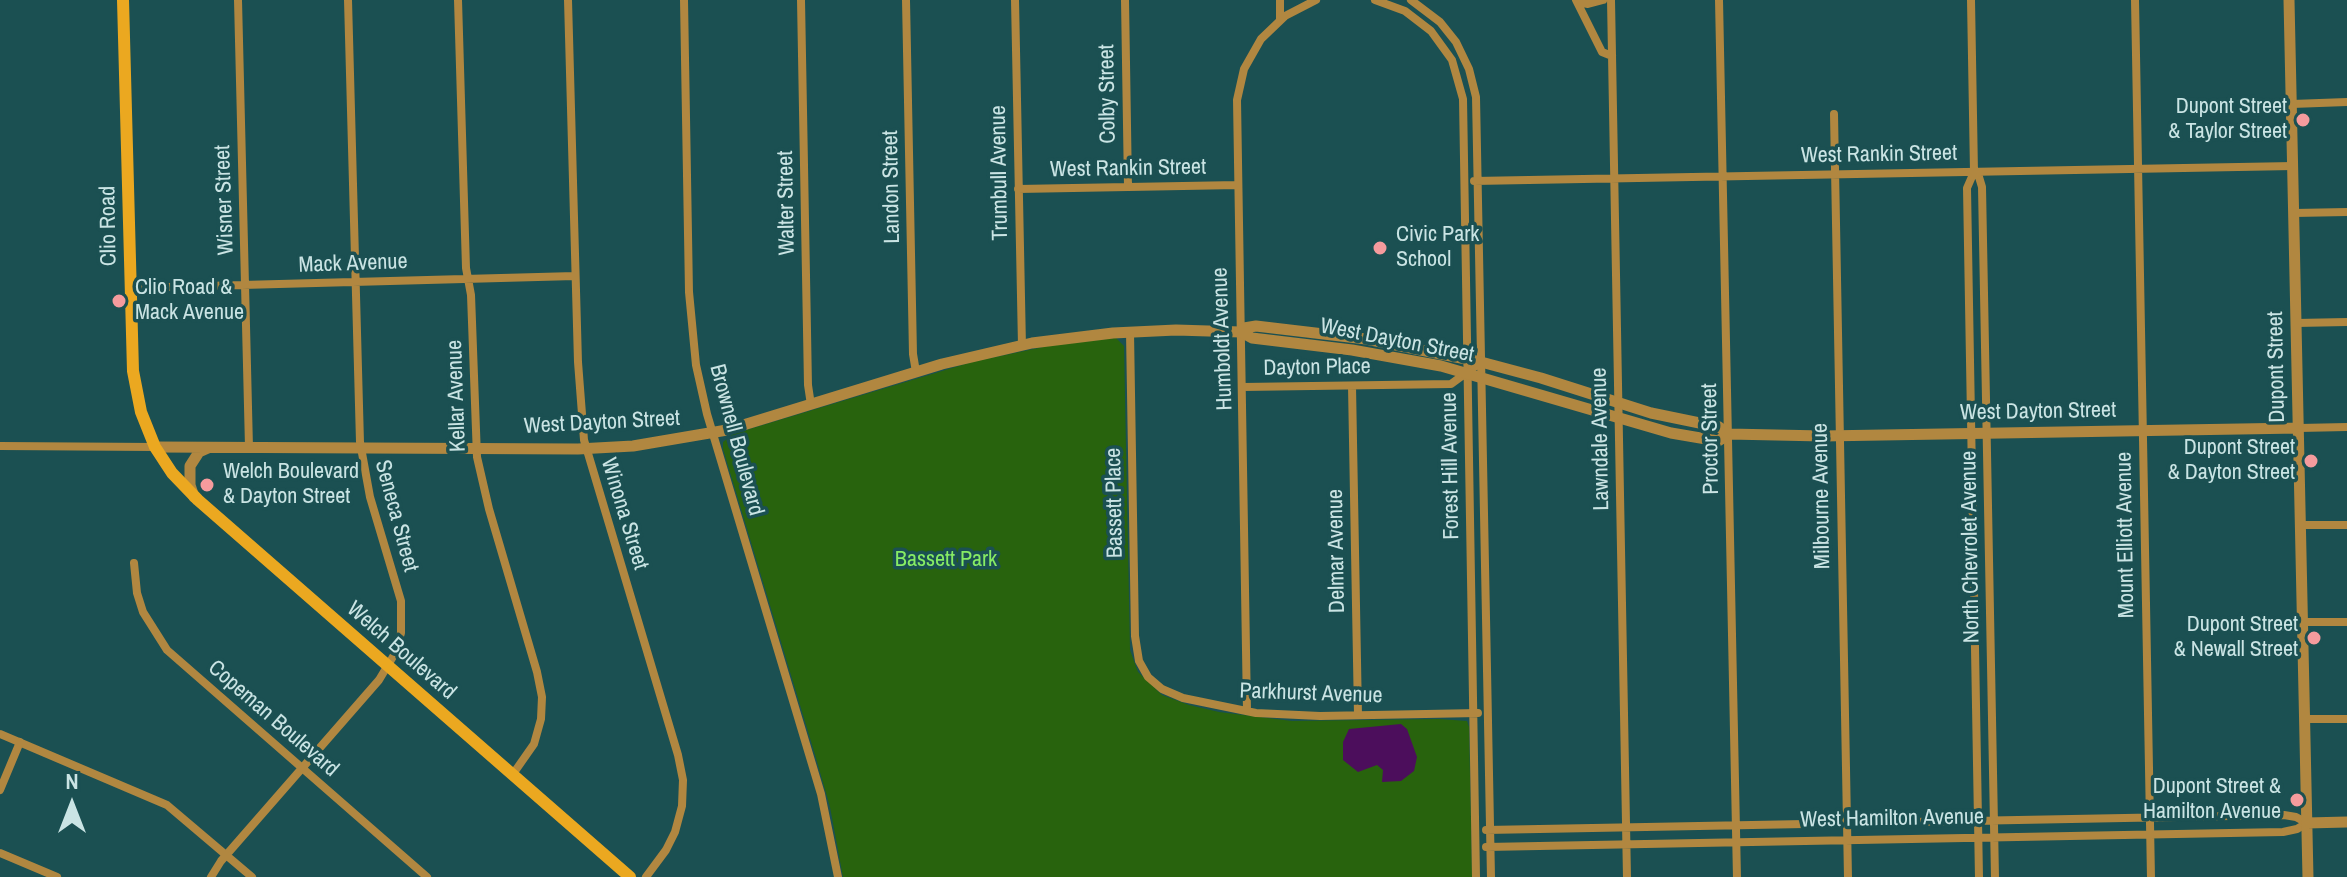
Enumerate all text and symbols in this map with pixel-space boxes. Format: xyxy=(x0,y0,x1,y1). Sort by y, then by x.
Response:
street label: Colby Street xyxy=(1094,44,1122,144)
place label: Dupont Street & Taylor Street xyxy=(2168,94,2287,146)
street label: Trumbull Avenue xyxy=(986,105,1014,241)
marker: Dupont Street & Taylor Street xyxy=(2294,111,2312,129)
street label: Landon Street xyxy=(878,130,906,244)
street label: West Rankin Street xyxy=(1801,140,1957,170)
street label: Wisner Street xyxy=(210,144,240,256)
street label: Walter Street xyxy=(773,150,801,256)
street label: West Rankin Street xyxy=(1050,154,1206,184)
street label: Clio Road xyxy=(95,186,123,266)
place label: Civic Park School xyxy=(1396,222,1479,274)
marker: Civic Park School xyxy=(1371,239,1389,257)
street label: Mack Avenue xyxy=(298,249,408,279)
street label: Humboldt Avenue xyxy=(1207,267,1239,411)
place label: Clio Road & Mack Avenue xyxy=(135,275,244,326)
marker: Clio Road & Mack Avenue xyxy=(110,292,128,310)
street label: Dupont Street xyxy=(2263,311,2291,423)
street label: West Dayton Street xyxy=(1318,313,1476,369)
street label: Kellar Avenue xyxy=(442,340,472,452)
street label: Dayton Place xyxy=(1263,354,1371,382)
street label: Brownell Boulevard xyxy=(703,362,769,518)
street label: Lawndale Avenue xyxy=(1587,367,1615,511)
street label: Proctor Street xyxy=(1697,383,1725,495)
street label: Forest Hill Avenue xyxy=(1437,392,1465,540)
street label: West Dayton Street xyxy=(1960,397,2116,427)
street label: West Dayton Street xyxy=(523,406,681,440)
street label: Milbourne Avenue xyxy=(1808,423,1836,569)
place label: Dupont Street & Dayton Street xyxy=(2168,435,2295,486)
street label: Bassett Place xyxy=(1101,448,1129,558)
street label: North Chevrolet Avenue xyxy=(1956,451,1986,643)
street label: Mount Elliott Avenue xyxy=(2111,452,2141,618)
marker: Dupont Street & Dayton Street xyxy=(2302,452,2320,470)
street label: Winona Street xyxy=(595,455,653,573)
street label: Seneca Street xyxy=(368,457,424,575)
place label: Welch Boulevard & Dayton Street xyxy=(223,459,359,510)
marker: Welch Boulevard & Dayton Street xyxy=(198,476,216,494)
street label: Delmar Avenue xyxy=(1323,489,1351,613)
park label: Bassett Park xyxy=(895,547,997,573)
street label: Welch Boulevard xyxy=(341,596,461,706)
place label: Dupont Street & Newall Street xyxy=(2174,612,2298,664)
marker: Dupont Street & Newall Street xyxy=(2305,629,2323,647)
street label: Copeman Boulevard xyxy=(202,655,344,783)
street label: Parkhurst Avenue xyxy=(1239,678,1383,710)
north arrow xyxy=(32,765,112,845)
text: N xyxy=(65,766,79,796)
place label: Dupont Street & Hamilton Avenue xyxy=(2143,774,2281,826)
marker: Dupont Street & Hamilton Avenue xyxy=(2288,791,2306,809)
street label: West Hamilton Avenue xyxy=(1800,804,1984,834)

